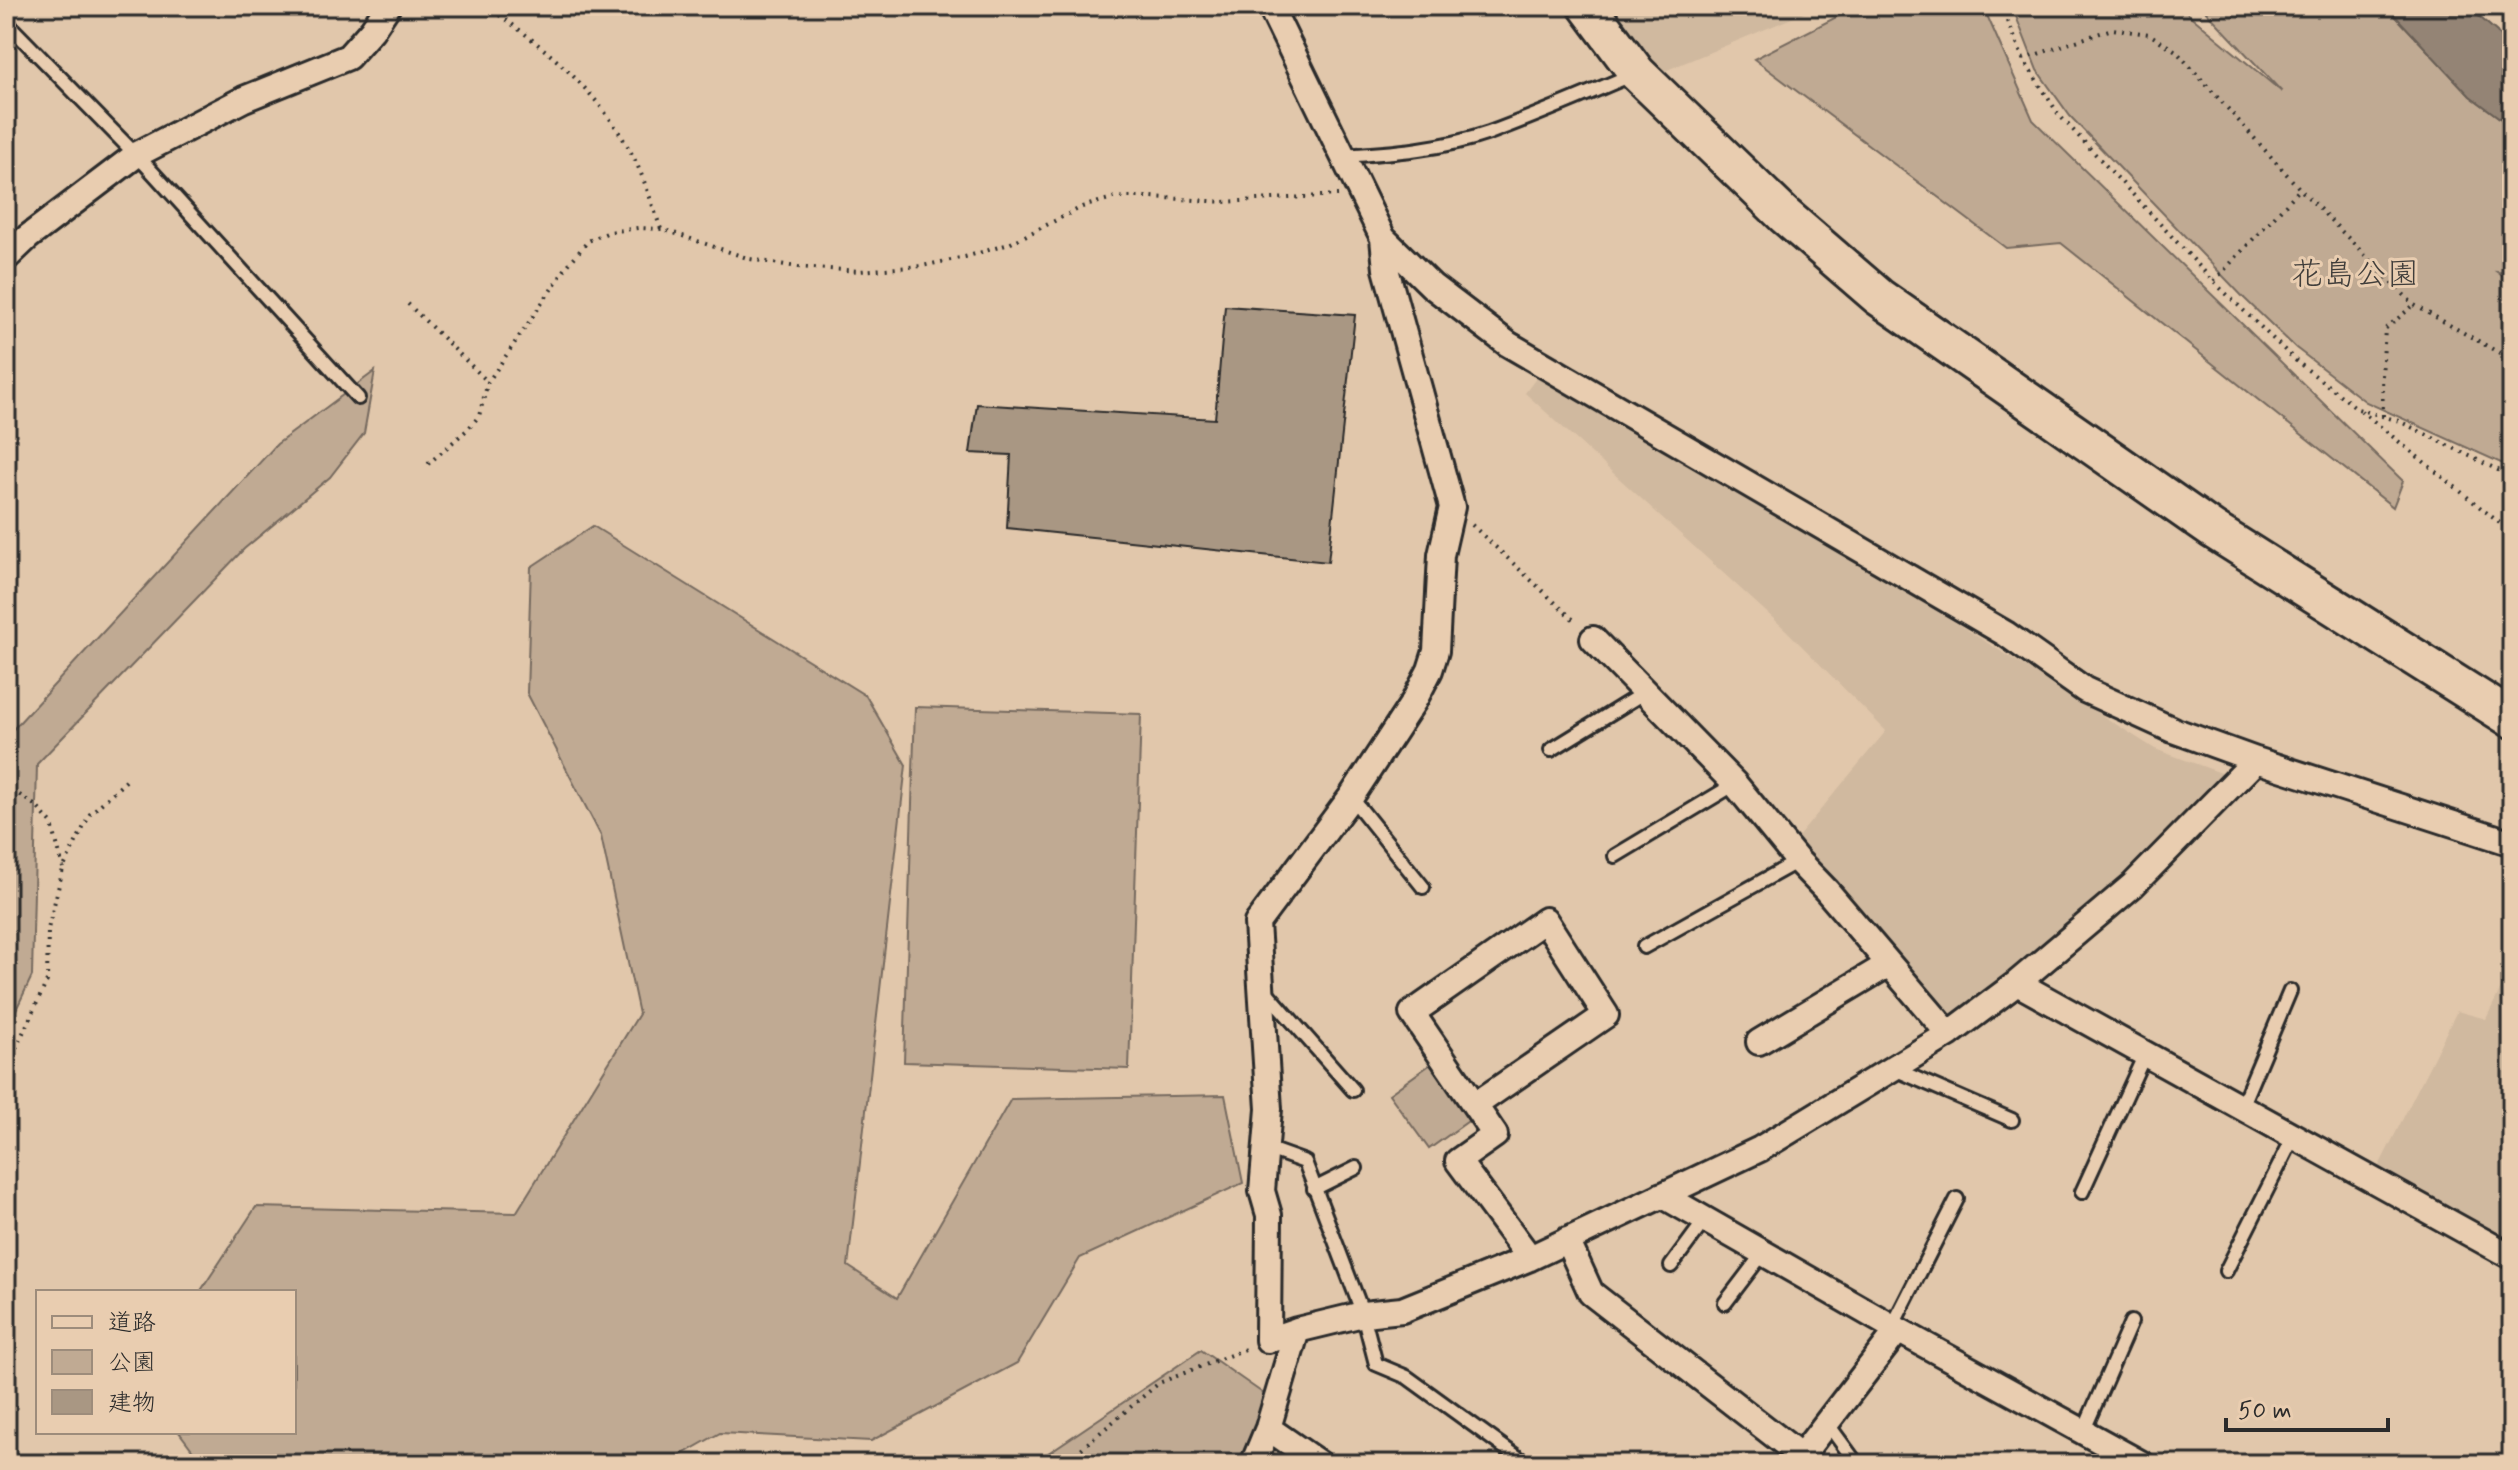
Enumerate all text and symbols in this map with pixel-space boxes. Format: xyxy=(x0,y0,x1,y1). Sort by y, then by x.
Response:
park label: 花島公園 xyxy=(2291,254,2419,296)
legend xyxy=(36,1290,296,1434)
text: 道路 xyxy=(108,1308,156,1339)
text: 公園 xyxy=(108,1348,156,1379)
scale bar xyxy=(2226,1382,2388,1432)
text: 建物 xyxy=(108,1388,156,1419)
text: 50 m xyxy=(2238,1396,2292,1427)

